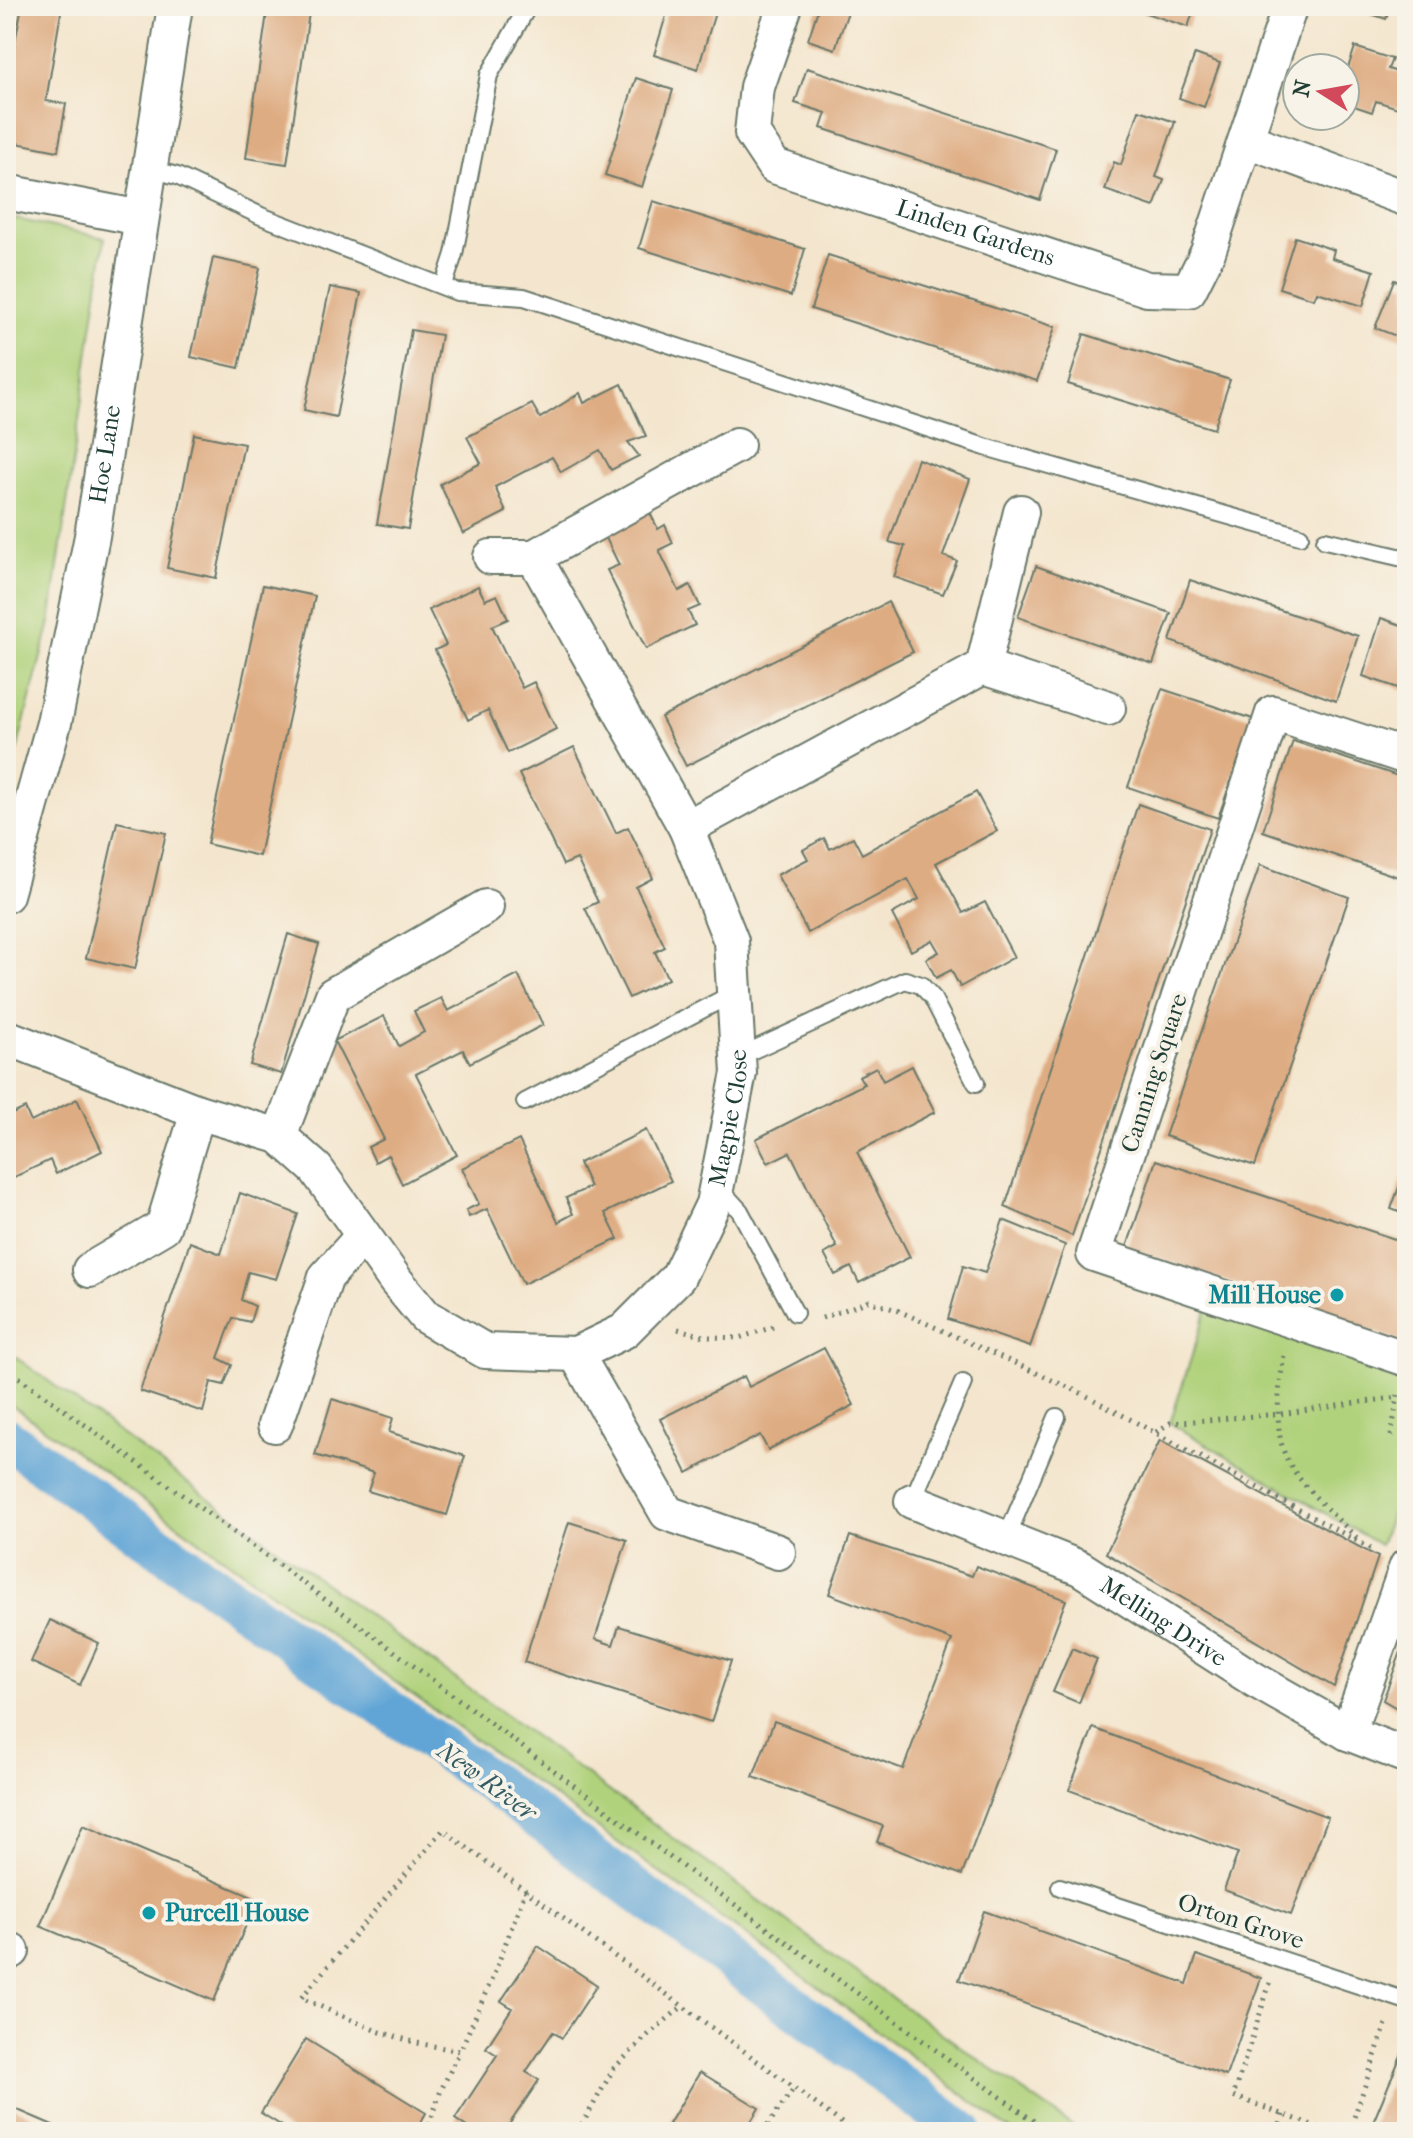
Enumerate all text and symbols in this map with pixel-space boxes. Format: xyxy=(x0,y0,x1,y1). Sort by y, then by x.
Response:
north arrow xyxy=(1281,52,1361,132)
text: N xyxy=(1288,77,1317,99)
street label: Linden Gardens xyxy=(893,193,1059,272)
street label: Hoe Lane xyxy=(83,403,126,506)
street label: Canning Square xyxy=(1115,990,1193,1156)
street label: Magpie Close xyxy=(703,1048,753,1189)
place label: Mill House xyxy=(1209,1281,1321,1309)
marker: Mill House xyxy=(1328,1286,1346,1304)
street label: Melling Drive xyxy=(1095,1571,1232,1672)
water label: New River xyxy=(430,1734,545,1829)
street label: Orton Grove xyxy=(1174,1887,1308,1955)
place label: Purcell House xyxy=(165,1899,309,1927)
marker: Purcell House xyxy=(140,1904,158,1922)

